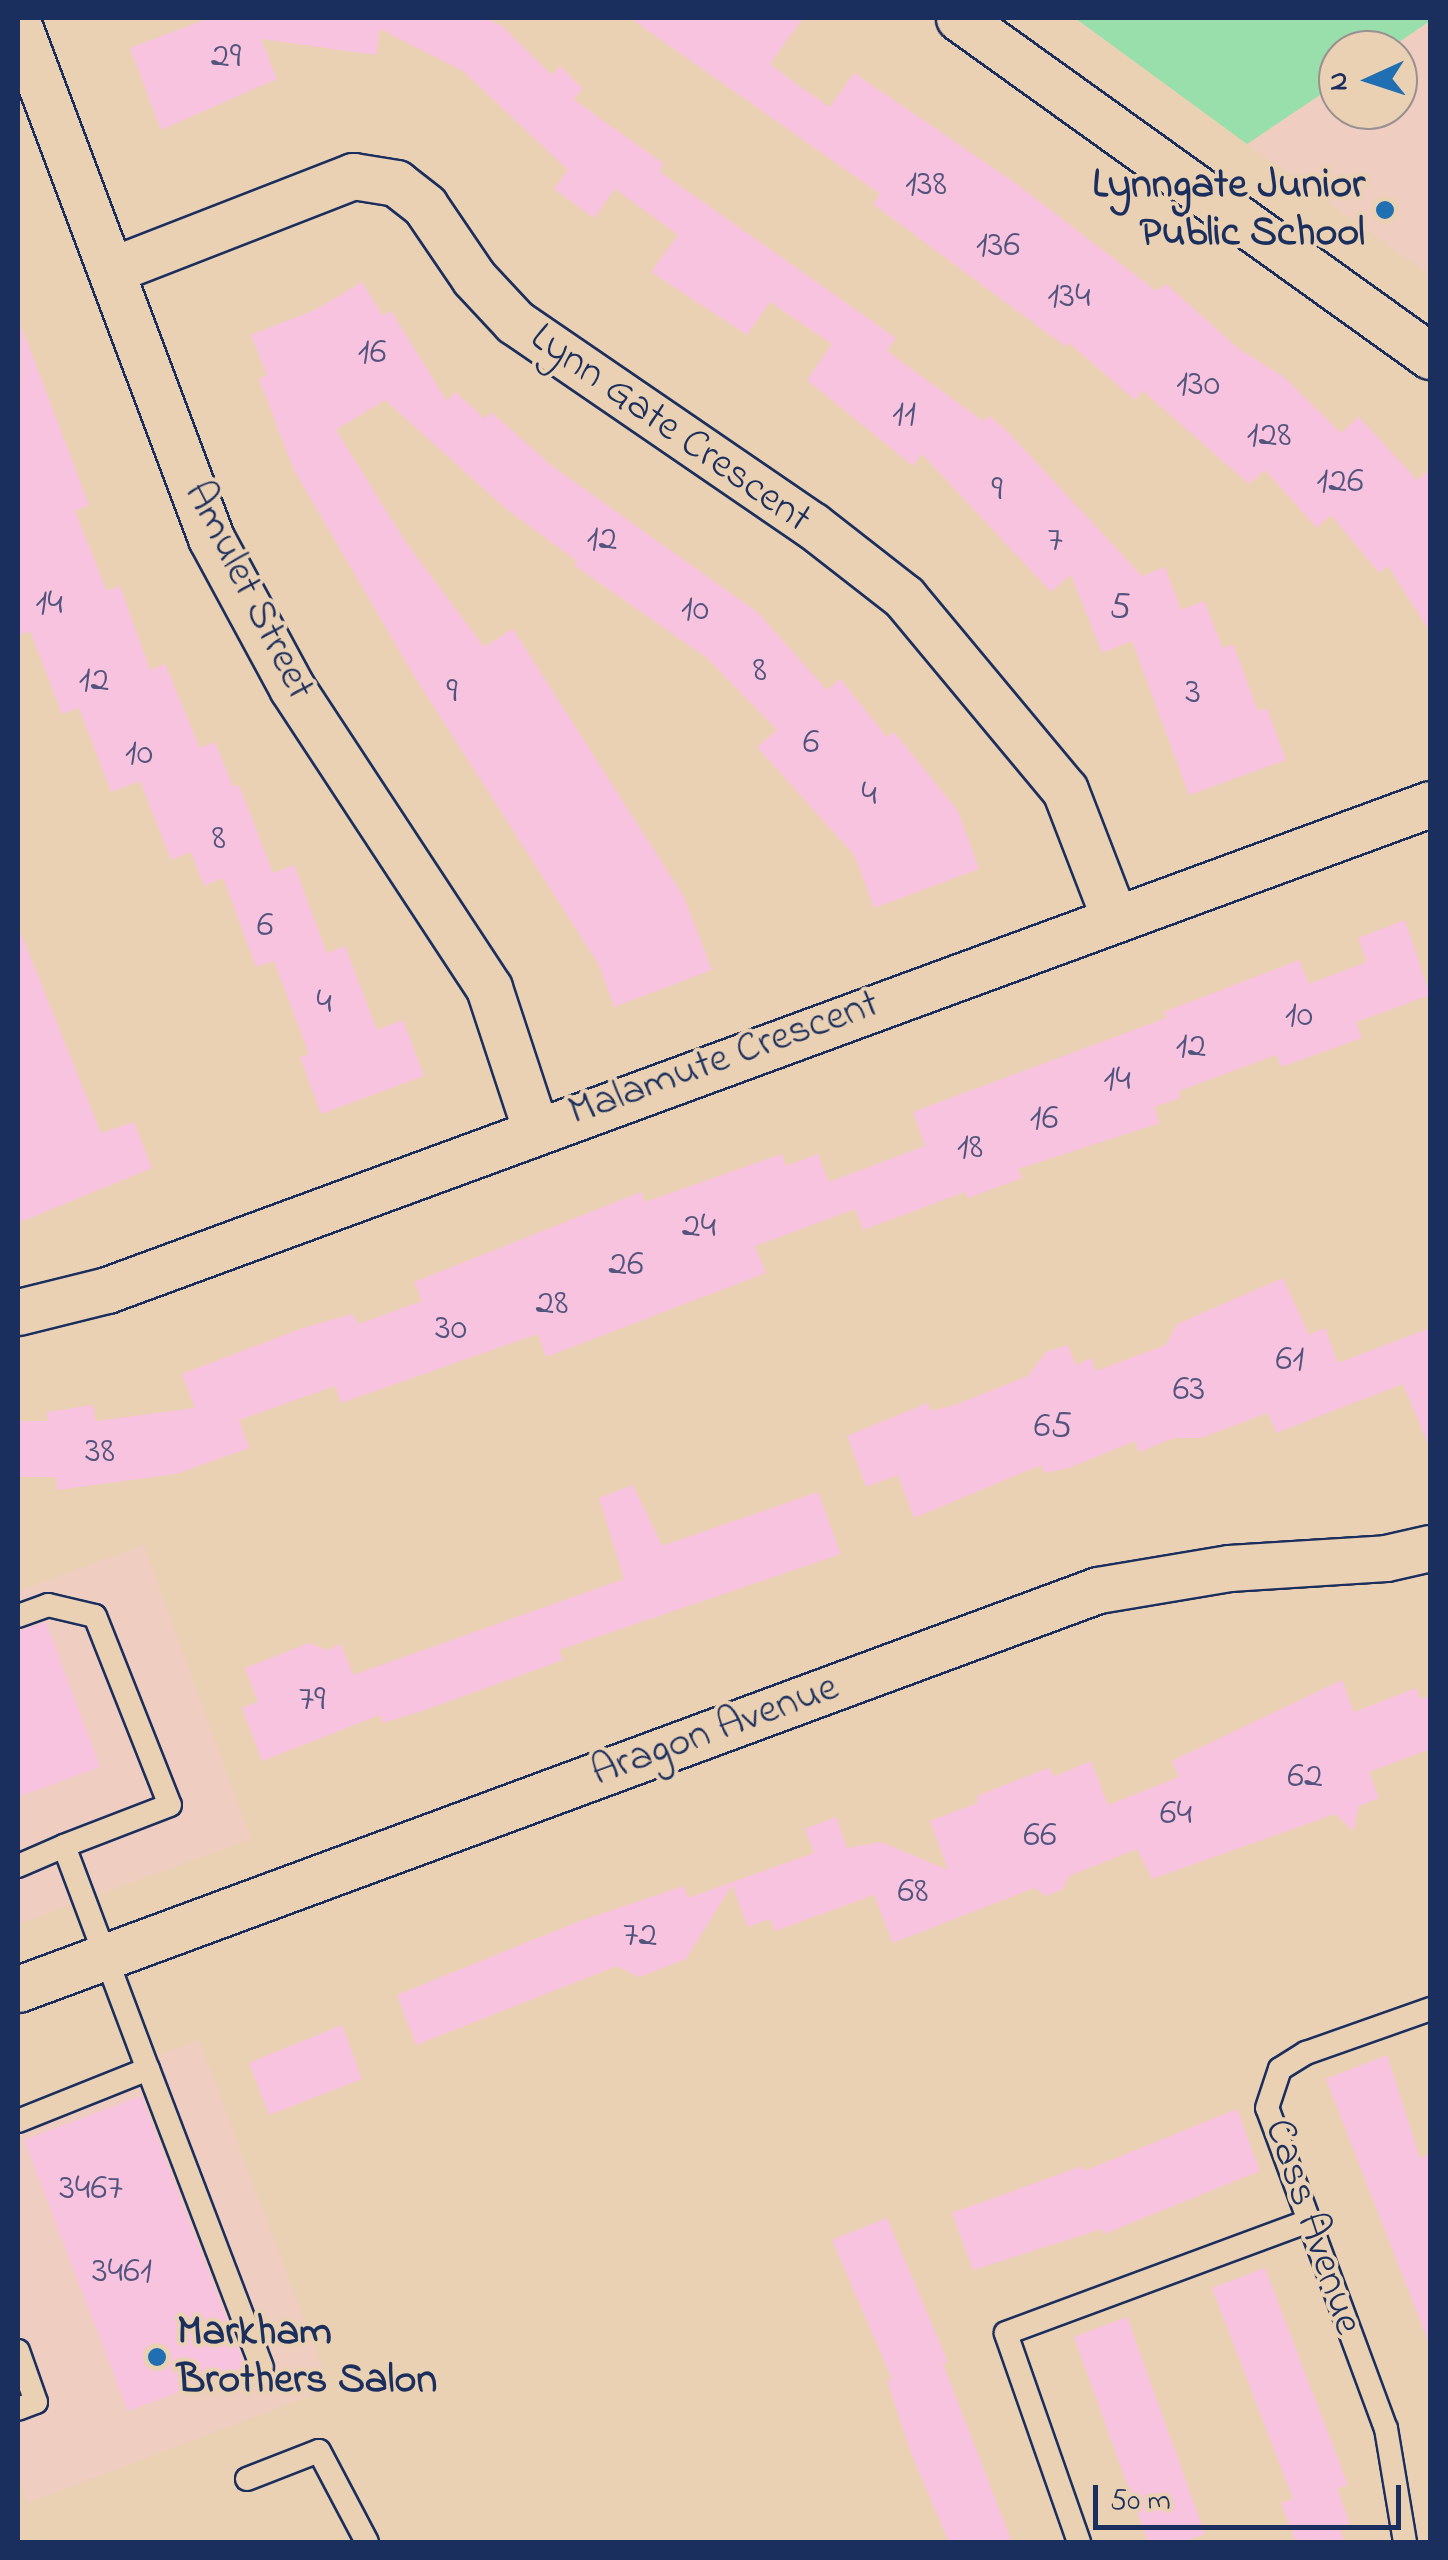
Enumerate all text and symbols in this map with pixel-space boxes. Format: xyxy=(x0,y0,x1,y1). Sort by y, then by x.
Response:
north arrow xyxy=(1318,30,1418,130)
house number: 29 xyxy=(211,35,241,81)
text: N xyxy=(1319,71,1361,92)
place label: Lynngate Junior Public School xyxy=(1092,161,1365,260)
house number: 138 xyxy=(905,163,947,209)
marker: Lynngate Junior Public School xyxy=(1374,199,1396,221)
house number: 136 xyxy=(976,224,1020,270)
house number: 134 xyxy=(1047,275,1091,321)
street label: Lynn Gate Crescent xyxy=(520,313,820,545)
house number: 16 xyxy=(358,331,386,377)
house number: 130 xyxy=(1176,363,1220,409)
house number: 11 xyxy=(892,393,916,439)
house number: 128 xyxy=(1246,414,1292,460)
house number: 126 xyxy=(1316,460,1364,506)
house number: 9 xyxy=(991,468,1003,514)
street label: Amulet Street xyxy=(171,473,325,709)
house number: 12 xyxy=(587,518,617,564)
house number: 7 xyxy=(1047,519,1063,565)
house number: 14 xyxy=(35,582,63,628)
house number: 5 xyxy=(1109,586,1131,632)
house number: 10 xyxy=(681,588,709,634)
house number: 8 xyxy=(753,649,767,695)
house number: 12 xyxy=(79,659,109,705)
house number: 9 xyxy=(446,670,458,716)
house number: 3 xyxy=(1185,671,1201,717)
house number: 6 xyxy=(803,721,819,767)
house number: 10 xyxy=(125,732,153,778)
house number: 4 xyxy=(861,773,877,819)
house number: 8 xyxy=(212,817,226,863)
house number: 6 xyxy=(257,904,273,950)
street label: Malamute Crescent xyxy=(562,980,886,1138)
house number: 4 xyxy=(316,981,332,1027)
house number: 10 xyxy=(1285,994,1313,1040)
house number: 12 xyxy=(1176,1025,1206,1071)
house number: 14 xyxy=(1103,1058,1131,1104)
house number: 16 xyxy=(1030,1097,1058,1143)
house number: 18 xyxy=(957,1126,983,1172)
house number: 24 xyxy=(682,1205,716,1251)
house number: 26 xyxy=(608,1243,644,1289)
house number: 28 xyxy=(535,1282,569,1328)
house number: 30 xyxy=(435,1307,467,1353)
house number: 61 xyxy=(1276,1338,1304,1384)
house number: 63 xyxy=(1173,1368,1205,1414)
house number: 65 xyxy=(1034,1405,1072,1451)
house number: 38 xyxy=(85,1430,115,1476)
street label: Aragon Avenue xyxy=(585,1663,845,1799)
house number: 79 xyxy=(298,1678,326,1724)
house number: 62 xyxy=(1287,1755,1323,1801)
house number: 64 xyxy=(1160,1792,1192,1838)
house number: 66 xyxy=(1023,1814,1057,1860)
house number: 68 xyxy=(898,1870,928,1916)
house number: 72 xyxy=(623,1914,657,1960)
street label: Cass Avenue xyxy=(1252,2113,1372,2341)
house number: 3467 xyxy=(59,2167,123,2213)
house number: 3461 xyxy=(92,2250,152,2296)
place label: Markham Brothers Salon xyxy=(177,2308,437,2406)
marker: Markham Brothers Salon xyxy=(146,2346,168,2368)
scale bar xyxy=(1098,2465,1406,2527)
text: 50 m xyxy=(1110,2480,1171,2524)

